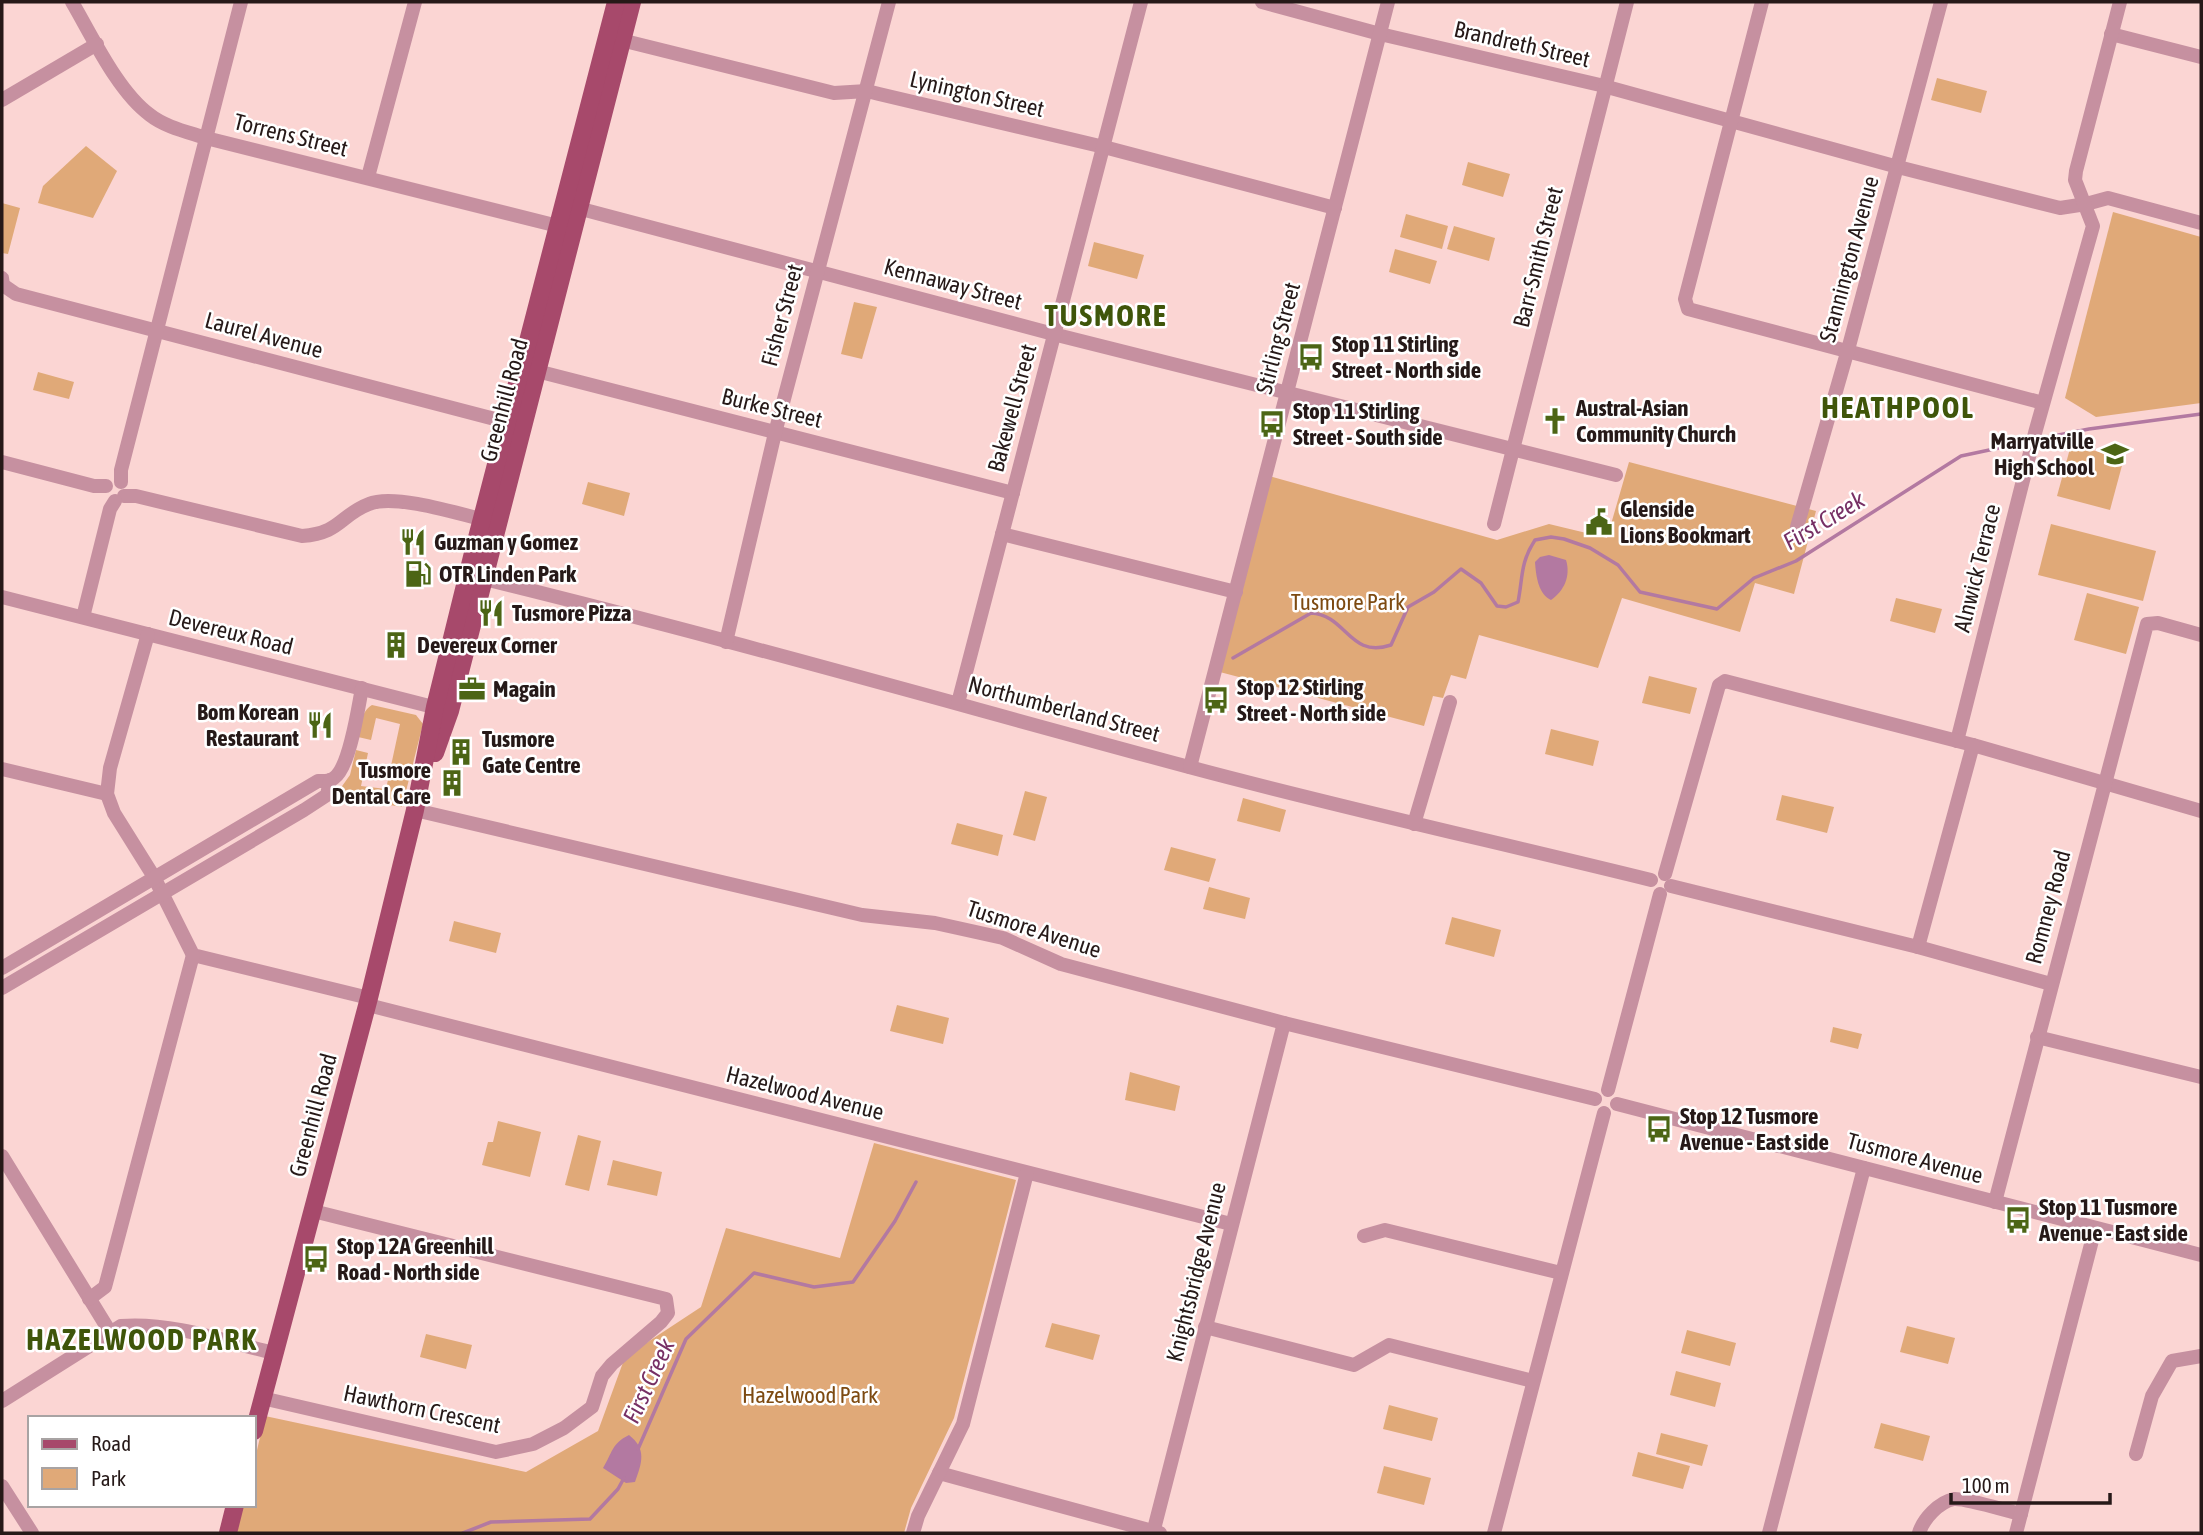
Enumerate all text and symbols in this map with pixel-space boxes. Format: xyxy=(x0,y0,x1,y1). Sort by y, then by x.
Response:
street label: Brandreth Street xyxy=(1452,16,1592,72)
street label: Lynington Street xyxy=(907,66,1047,122)
street label: Torrens Street xyxy=(231,108,351,162)
street label: Stannington Avenue xyxy=(1814,173,1884,345)
street label: Barr-Smith Street xyxy=(1508,184,1568,330)
street label: Kennaway Street xyxy=(881,253,1025,315)
street label: Fisher Street xyxy=(756,261,808,369)
street label: Stirling Street xyxy=(1251,279,1305,397)
district label: TUSMORE xyxy=(1045,298,1167,332)
street label: Laurel Avenue xyxy=(202,307,326,363)
place label: Stop 11 Stirling Street - North side xyxy=(1332,331,1481,383)
street label: Greenhill Road xyxy=(475,335,533,465)
street label: Bakewell Street xyxy=(982,341,1042,475)
bus stop icon: Stop 11 Stirling Street - North side xyxy=(1296,342,1326,372)
street label: Burke Street xyxy=(719,383,825,433)
district label: HEATHPOOL xyxy=(1821,390,1975,424)
place label: Austral-Asian Community Church xyxy=(1575,395,1736,447)
place label: Stop 11 Stirling Street - South side xyxy=(1293,398,1443,450)
church icon: Austral-Asian Community Church xyxy=(1540,406,1570,436)
bus stop icon: Stop 11 Stirling Street - South side xyxy=(1257,409,1287,439)
place label: Marryatville High School xyxy=(1991,428,2095,480)
school or university icon: Marryatville High School xyxy=(2100,439,2130,469)
water label: First Creek xyxy=(1778,486,1870,555)
place label: Glenside Lions Bookmart xyxy=(1620,496,1751,548)
street label: Alnwick Terrace xyxy=(1949,501,2005,635)
public building icon: Glenside Lions Bookmart xyxy=(1584,507,1614,537)
restaurant icon: Guzman y Gomez xyxy=(398,527,428,557)
place label: Guzman y Gomez xyxy=(434,529,579,555)
fuel station icon: OTR Linden Park xyxy=(403,559,433,589)
place label: OTR Linden Park xyxy=(439,561,577,587)
park label: Tusmore Park xyxy=(1291,589,1405,615)
restaurant icon: Tusmore Pizza xyxy=(476,598,506,628)
place label: Tusmore Pizza xyxy=(512,600,632,626)
street label: Devereux Road xyxy=(166,604,296,660)
building icon: Devereux Corner xyxy=(381,630,411,660)
place label: Devereux Corner xyxy=(417,632,558,658)
street label: Northumberland Street xyxy=(965,671,1163,747)
office icon: Magain xyxy=(457,674,487,704)
place label: Stop 12 Stirling Street - North side xyxy=(1237,674,1386,726)
place label: Magain xyxy=(493,676,556,702)
bus stop icon: Stop 12 Stirling Street - North side xyxy=(1201,685,1231,715)
place label: Bom Korean Restaurant xyxy=(197,699,299,751)
restaurant icon: Bom Korean Restaurant xyxy=(305,710,335,740)
place label: Tusmore Gate Centre xyxy=(482,726,581,778)
building icon: Tusmore Gate Centre xyxy=(446,737,476,767)
place label: Tusmore Dental Care xyxy=(332,757,431,809)
building icon: Tusmore Dental Care xyxy=(437,768,467,798)
street label: Romney Road xyxy=(2020,847,2076,967)
street label: Tusmore Avenue xyxy=(964,895,1104,963)
street label: Greenhill Road xyxy=(284,1050,342,1180)
street label: Hazelwood Avenue xyxy=(724,1061,886,1125)
place label: Stop 12 Tusmore Avenue - East side xyxy=(1679,1103,1829,1155)
bus stop icon: Stop 12 Tusmore Avenue - East side xyxy=(1644,1114,1674,1144)
street label: Tusmore Avenue xyxy=(1844,1127,1986,1189)
street label: Knightsbridge Avenue xyxy=(1161,1180,1231,1364)
place label: Stop 11 Tusmore Avenue - East side xyxy=(2038,1194,2188,1246)
bus stop icon: Stop 11 Tusmore Avenue - East side xyxy=(2003,1205,2033,1235)
place label: Stop 12A Greenhill Road - North side xyxy=(337,1233,494,1285)
bus stop icon: Stop 12A Greenhill Road - North side xyxy=(301,1244,331,1274)
district label: HAZELWOOD PARK xyxy=(26,1322,258,1356)
water label: First Creek xyxy=(617,1334,680,1427)
street label: Hawthorn Crescent xyxy=(341,1380,503,1438)
park label: Hazelwood Park xyxy=(742,1382,878,1408)
legend xyxy=(28,1416,256,1507)
text: Road xyxy=(91,1431,131,1455)
scale bar xyxy=(1951,1462,2110,1506)
text: Park xyxy=(91,1466,126,1490)
text: 100 m xyxy=(1962,1473,2010,1497)

